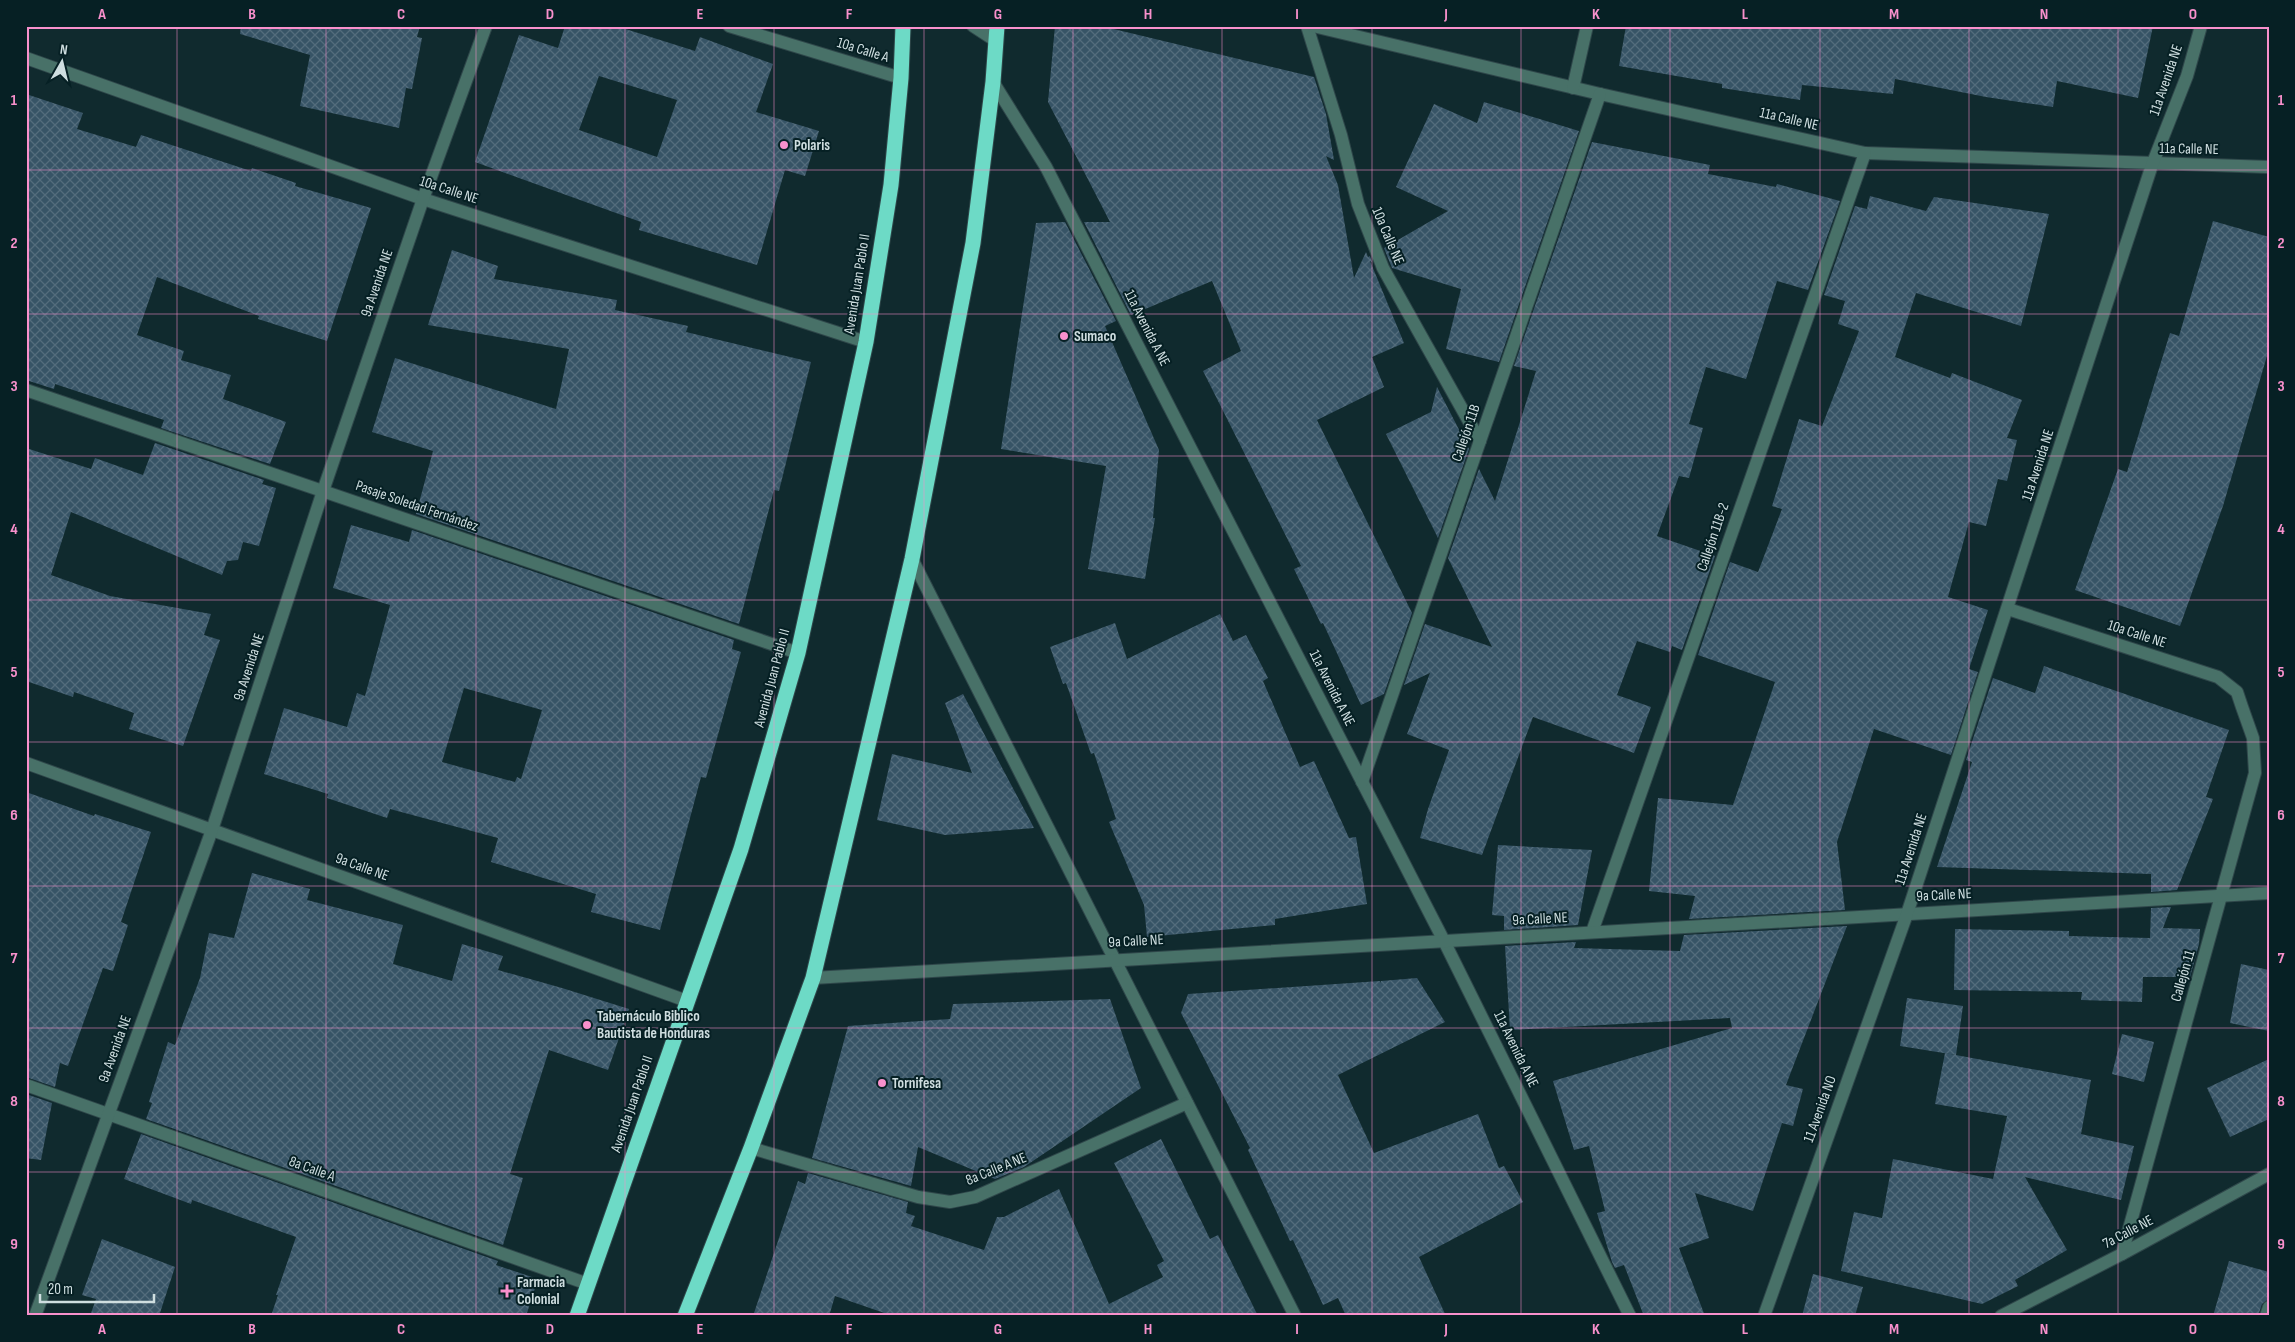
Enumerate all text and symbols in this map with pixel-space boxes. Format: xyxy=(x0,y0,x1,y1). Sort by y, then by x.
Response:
text: A xyxy=(97,5,106,24)
text: B xyxy=(248,5,256,24)
text: C xyxy=(397,5,405,24)
text: D xyxy=(546,5,554,24)
text: E xyxy=(697,5,704,24)
text: F xyxy=(846,5,853,24)
text: G xyxy=(994,5,1002,24)
text: H xyxy=(1144,5,1152,24)
text: I xyxy=(1295,5,1299,24)
text: J xyxy=(1443,5,1448,24)
text: K xyxy=(1592,5,1600,24)
text: L xyxy=(1742,5,1749,24)
text: M xyxy=(1889,5,1899,24)
text: N xyxy=(2040,5,2048,24)
text: O xyxy=(2189,5,2197,24)
street label: 10a Calle A xyxy=(835,33,892,67)
north arrow xyxy=(38,38,88,88)
text: N xyxy=(59,41,69,59)
street label: 11a Avenida NE xyxy=(2145,42,2187,118)
text: 1 xyxy=(11,91,18,110)
text: 1 xyxy=(2278,91,2285,110)
street label: 11a Calle NE xyxy=(1758,103,1820,135)
place label: Polaris xyxy=(794,136,830,155)
marker: Polaris xyxy=(778,139,790,151)
street label: 11a Calle NE xyxy=(2159,139,2219,159)
street label: 10a Calle NE xyxy=(417,172,481,208)
street label: 10a Calle NE xyxy=(1367,204,1409,268)
street label: Avenida Juan Pablo II xyxy=(840,233,874,336)
text: 2 xyxy=(10,234,18,253)
text: 2 xyxy=(2277,234,2285,253)
street label: 9a Avenida NE xyxy=(357,247,397,319)
street label: 11a Avenida A NE xyxy=(1120,287,1174,369)
place label: Sumaco xyxy=(1074,327,1116,346)
marker: Sumaco xyxy=(1058,330,1070,342)
text: 3 xyxy=(10,377,18,396)
text: 3 xyxy=(2277,377,2285,396)
street label: Callejón 11B xyxy=(1447,402,1485,464)
street label: 11a Avenida NE xyxy=(2018,427,2058,503)
street label: Pasaje Soledad Fernández xyxy=(353,476,481,536)
street label: Callejón 11B-2 xyxy=(1692,500,1734,574)
text: 4 xyxy=(10,520,18,539)
text: 4 xyxy=(2277,520,2285,539)
street label: 10a Calle NE xyxy=(2105,616,2169,652)
street label: Avenida Juan Pablo II xyxy=(749,627,794,730)
street label: 9a Avenida NE xyxy=(229,631,269,703)
street label: 11a Avenida A NE xyxy=(1305,647,1359,729)
text: 5 xyxy=(10,663,18,682)
text: 5 xyxy=(2277,663,2285,682)
text: 6 xyxy=(10,806,18,825)
text: 6 xyxy=(2277,806,2285,825)
street label: 11a Avenida NE xyxy=(1891,811,1931,887)
street label: 9a Calle NE xyxy=(333,849,391,885)
street label: 9a Calle NE xyxy=(1916,884,1972,906)
street label: 9a Calle NE xyxy=(1512,908,1568,930)
street label: 9a Calle NE xyxy=(1108,930,1164,952)
street label: Callejón 11 xyxy=(2167,947,2200,1004)
text: 7 xyxy=(11,949,18,968)
text: 7 xyxy=(2278,949,2285,968)
place label: Tabernáculo Biblico Bautista de Honduras xyxy=(597,1007,710,1043)
street label: 11a Avenida A NE xyxy=(1489,1008,1543,1090)
street label: 9a Avenida NE xyxy=(94,1013,136,1085)
marker: Tabernáculo Biblico Bautista de Honduras xyxy=(581,1019,593,1031)
street label: Avenida Juan Pablo II xyxy=(606,1053,657,1156)
street label: 11 Avenida NO xyxy=(1799,1073,1841,1145)
place label: Tornifesa xyxy=(892,1074,941,1093)
marker: Tornifesa xyxy=(876,1077,888,1089)
text: 8 xyxy=(10,1092,18,1111)
text: 8 xyxy=(2277,1092,2285,1111)
street label: 8a Calle A NE xyxy=(963,1148,1029,1190)
street label: 8a Calle A xyxy=(286,1152,338,1186)
street label: 7a Calle NE xyxy=(2099,1211,2157,1253)
text: 9 xyxy=(10,1235,18,1254)
text: 9 xyxy=(2277,1235,2285,1254)
scale bar xyxy=(40,1272,154,1304)
place label: Farmacia Colonial xyxy=(517,1273,565,1309)
text: 20 m xyxy=(48,1280,73,1299)
marker: Farmacia Colonial xyxy=(501,1285,513,1297)
text: A xyxy=(97,1320,106,1339)
text: B xyxy=(248,1320,256,1339)
text: C xyxy=(397,1320,405,1339)
text: D xyxy=(546,1320,554,1339)
text: E xyxy=(697,1320,704,1339)
text: F xyxy=(846,1320,853,1339)
text: G xyxy=(994,1320,1002,1339)
text: H xyxy=(1144,1320,1152,1339)
text: I xyxy=(1295,1320,1299,1339)
text: J xyxy=(1443,1320,1448,1339)
text: K xyxy=(1592,1320,1600,1339)
text: L xyxy=(1742,1320,1749,1339)
text: M xyxy=(1889,1320,1899,1339)
text: N xyxy=(2040,1320,2048,1339)
text: O xyxy=(2189,1320,2197,1339)

